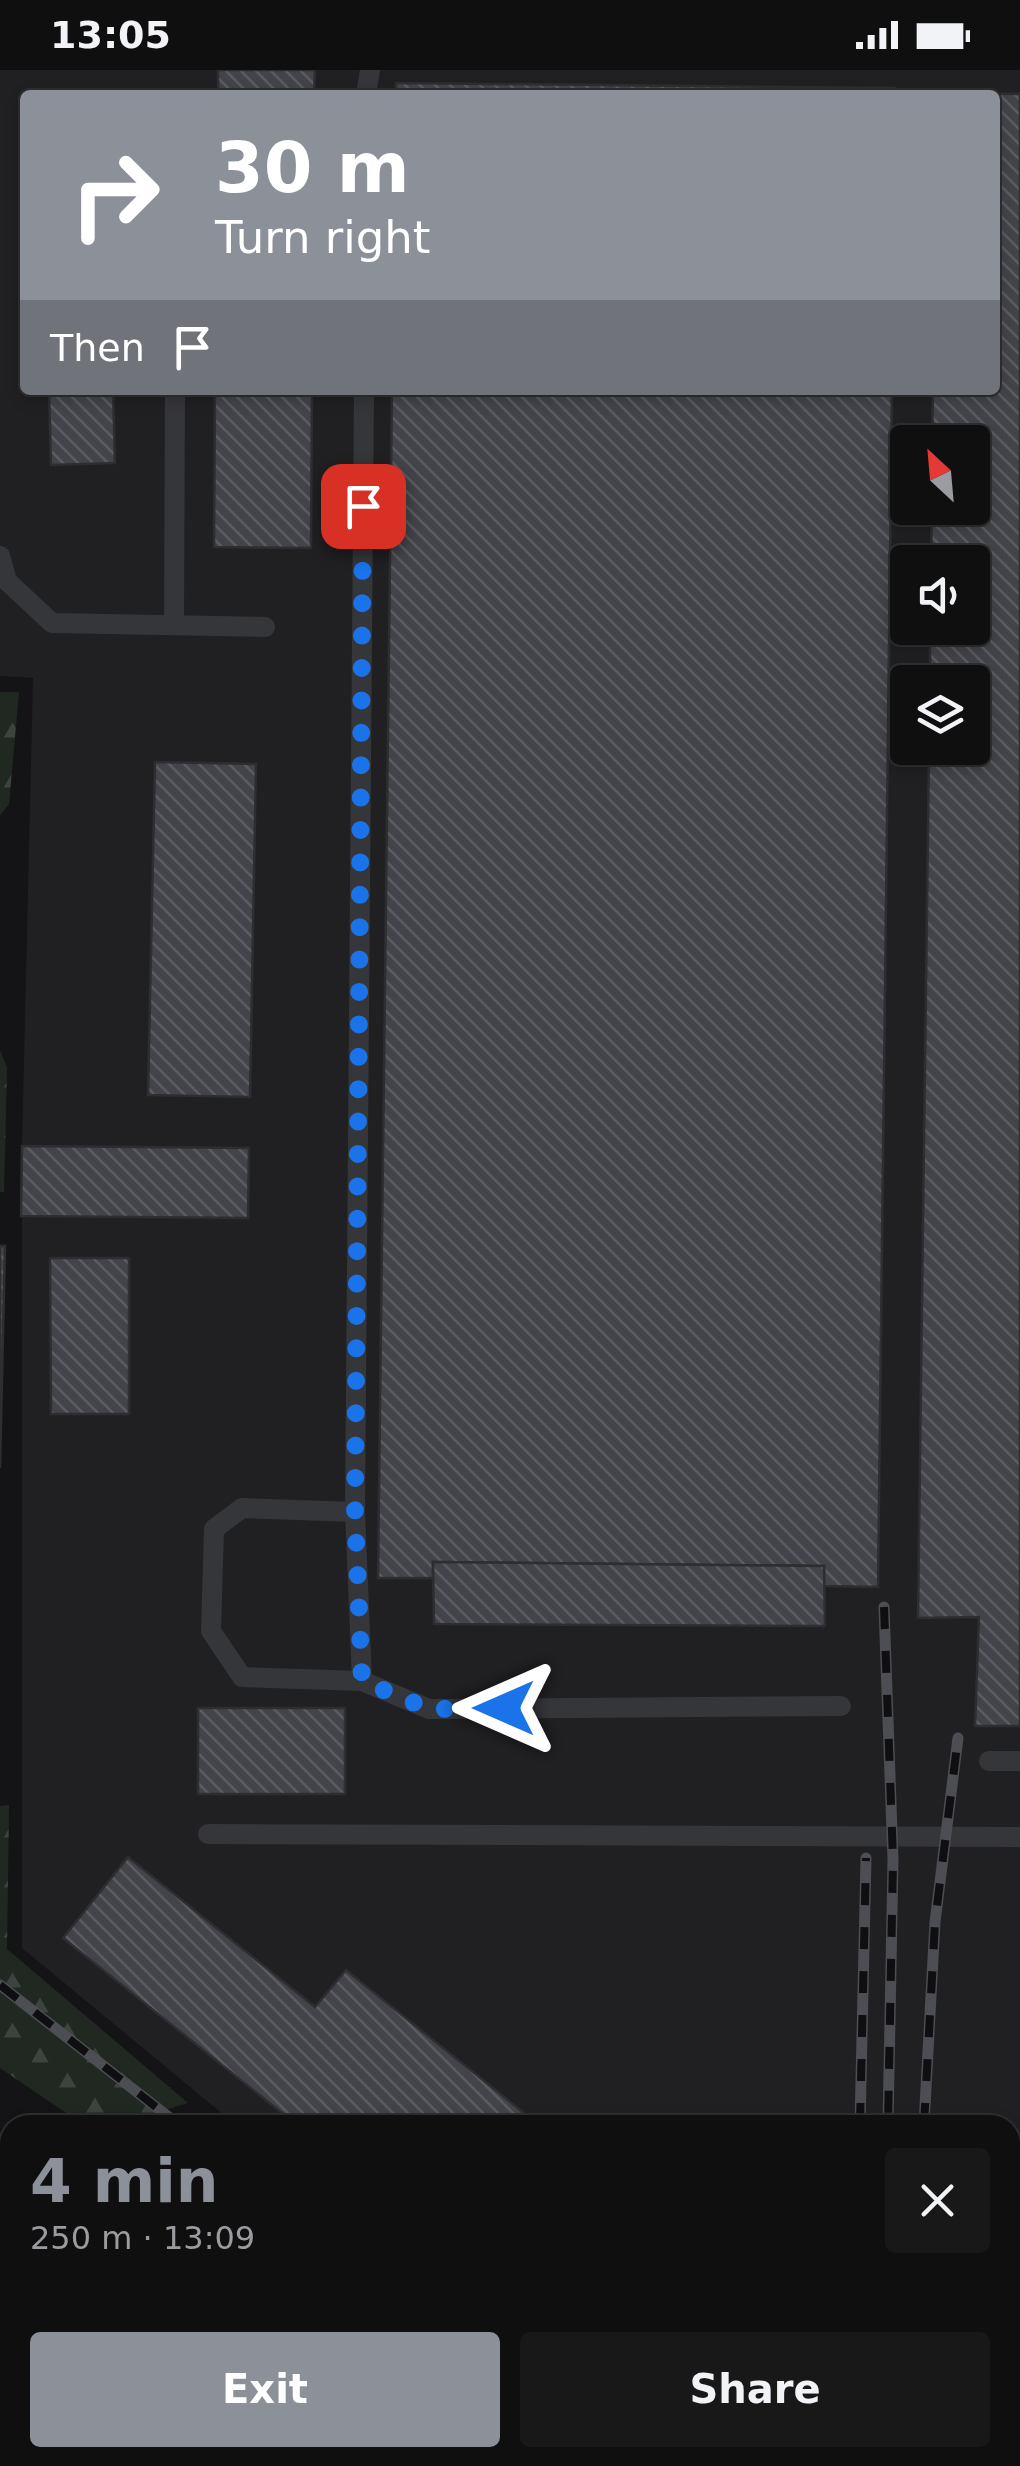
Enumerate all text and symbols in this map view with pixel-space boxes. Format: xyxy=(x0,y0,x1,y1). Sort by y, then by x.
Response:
text: 13:05 xyxy=(50,13,171,57)
text: 30 m xyxy=(215,127,410,209)
icon: right xyxy=(50,130,180,260)
text: Turn right xyxy=(215,211,430,264)
icon: arrive xyxy=(165,320,220,375)
text: Then xyxy=(50,326,145,370)
north arrow xyxy=(890,425,990,525)
map controls xyxy=(890,425,990,765)
pin xyxy=(321,464,406,549)
icon: arrive xyxy=(336,479,391,534)
button: sound xyxy=(890,545,990,645)
button: layers xyxy=(890,665,990,765)
position arrow xyxy=(452,1656,556,1760)
text: 4 min xyxy=(30,2146,218,2216)
button: close xyxy=(885,2148,990,2253)
text: 250 m · 13:09 xyxy=(30,2219,255,2257)
button: Exit xyxy=(30,2332,500,2447)
button: Share xyxy=(520,2332,990,2447)

